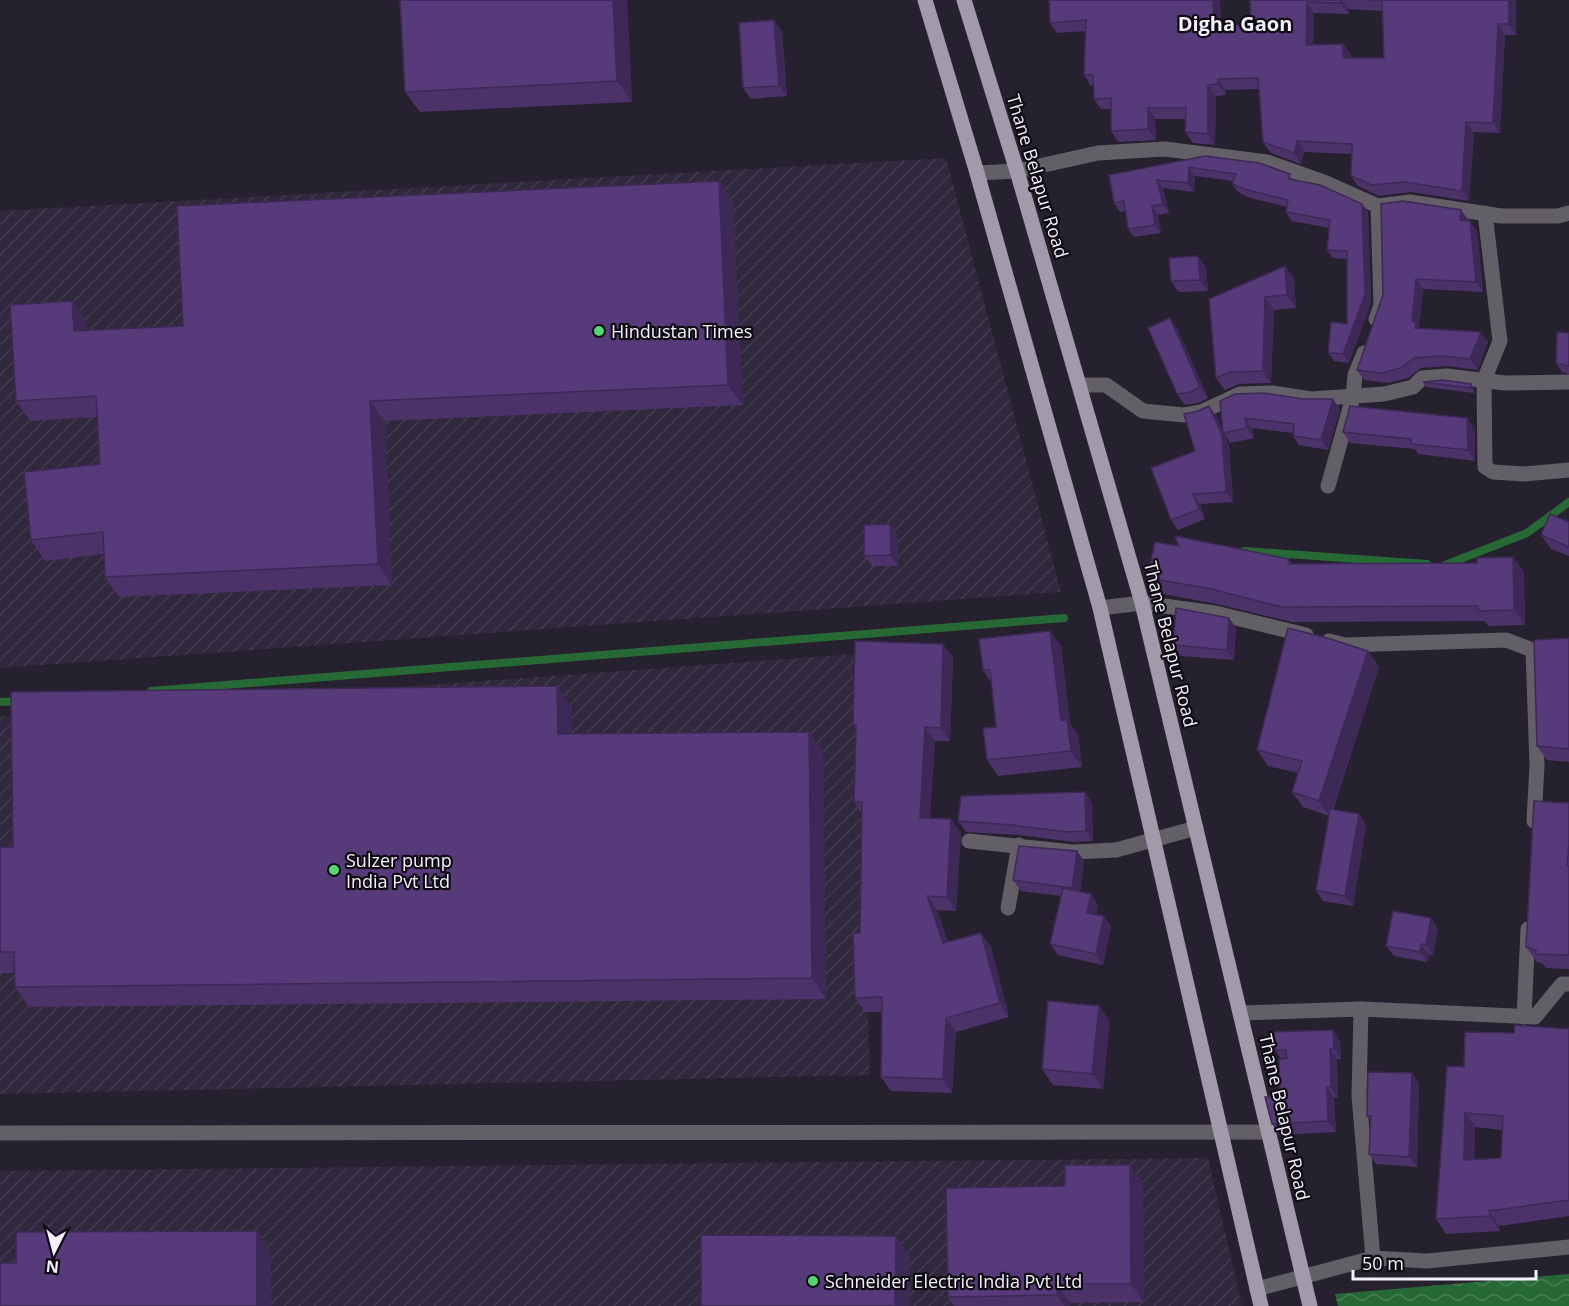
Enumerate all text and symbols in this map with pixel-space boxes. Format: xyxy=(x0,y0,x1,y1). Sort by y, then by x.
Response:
district label: Digha Gaon xyxy=(1178,10,1292,37)
street label: Thane Belapur Road xyxy=(1002,91,1074,261)
place label: Hindustan Times xyxy=(611,319,752,343)
marker: Hindustan Times xyxy=(592,324,606,338)
street label: Thane Belapur Road xyxy=(1139,559,1203,729)
place label: Sulzer pump India Pvt Ltd xyxy=(346,848,452,893)
marker: Sulzer pump India Pvt Ltd xyxy=(327,863,341,877)
street label: Thane Belapur Road xyxy=(1254,1031,1316,1203)
north arrow xyxy=(24,1222,84,1282)
scale bar xyxy=(1353,1243,1536,1281)
text: 50 m xyxy=(1362,1251,1404,1275)
text: N xyxy=(45,1255,60,1279)
place label: Schneider Electric India Pvt Ltd xyxy=(825,1269,1082,1293)
marker: Schneider Electric India Pvt Ltd xyxy=(806,1274,820,1288)

